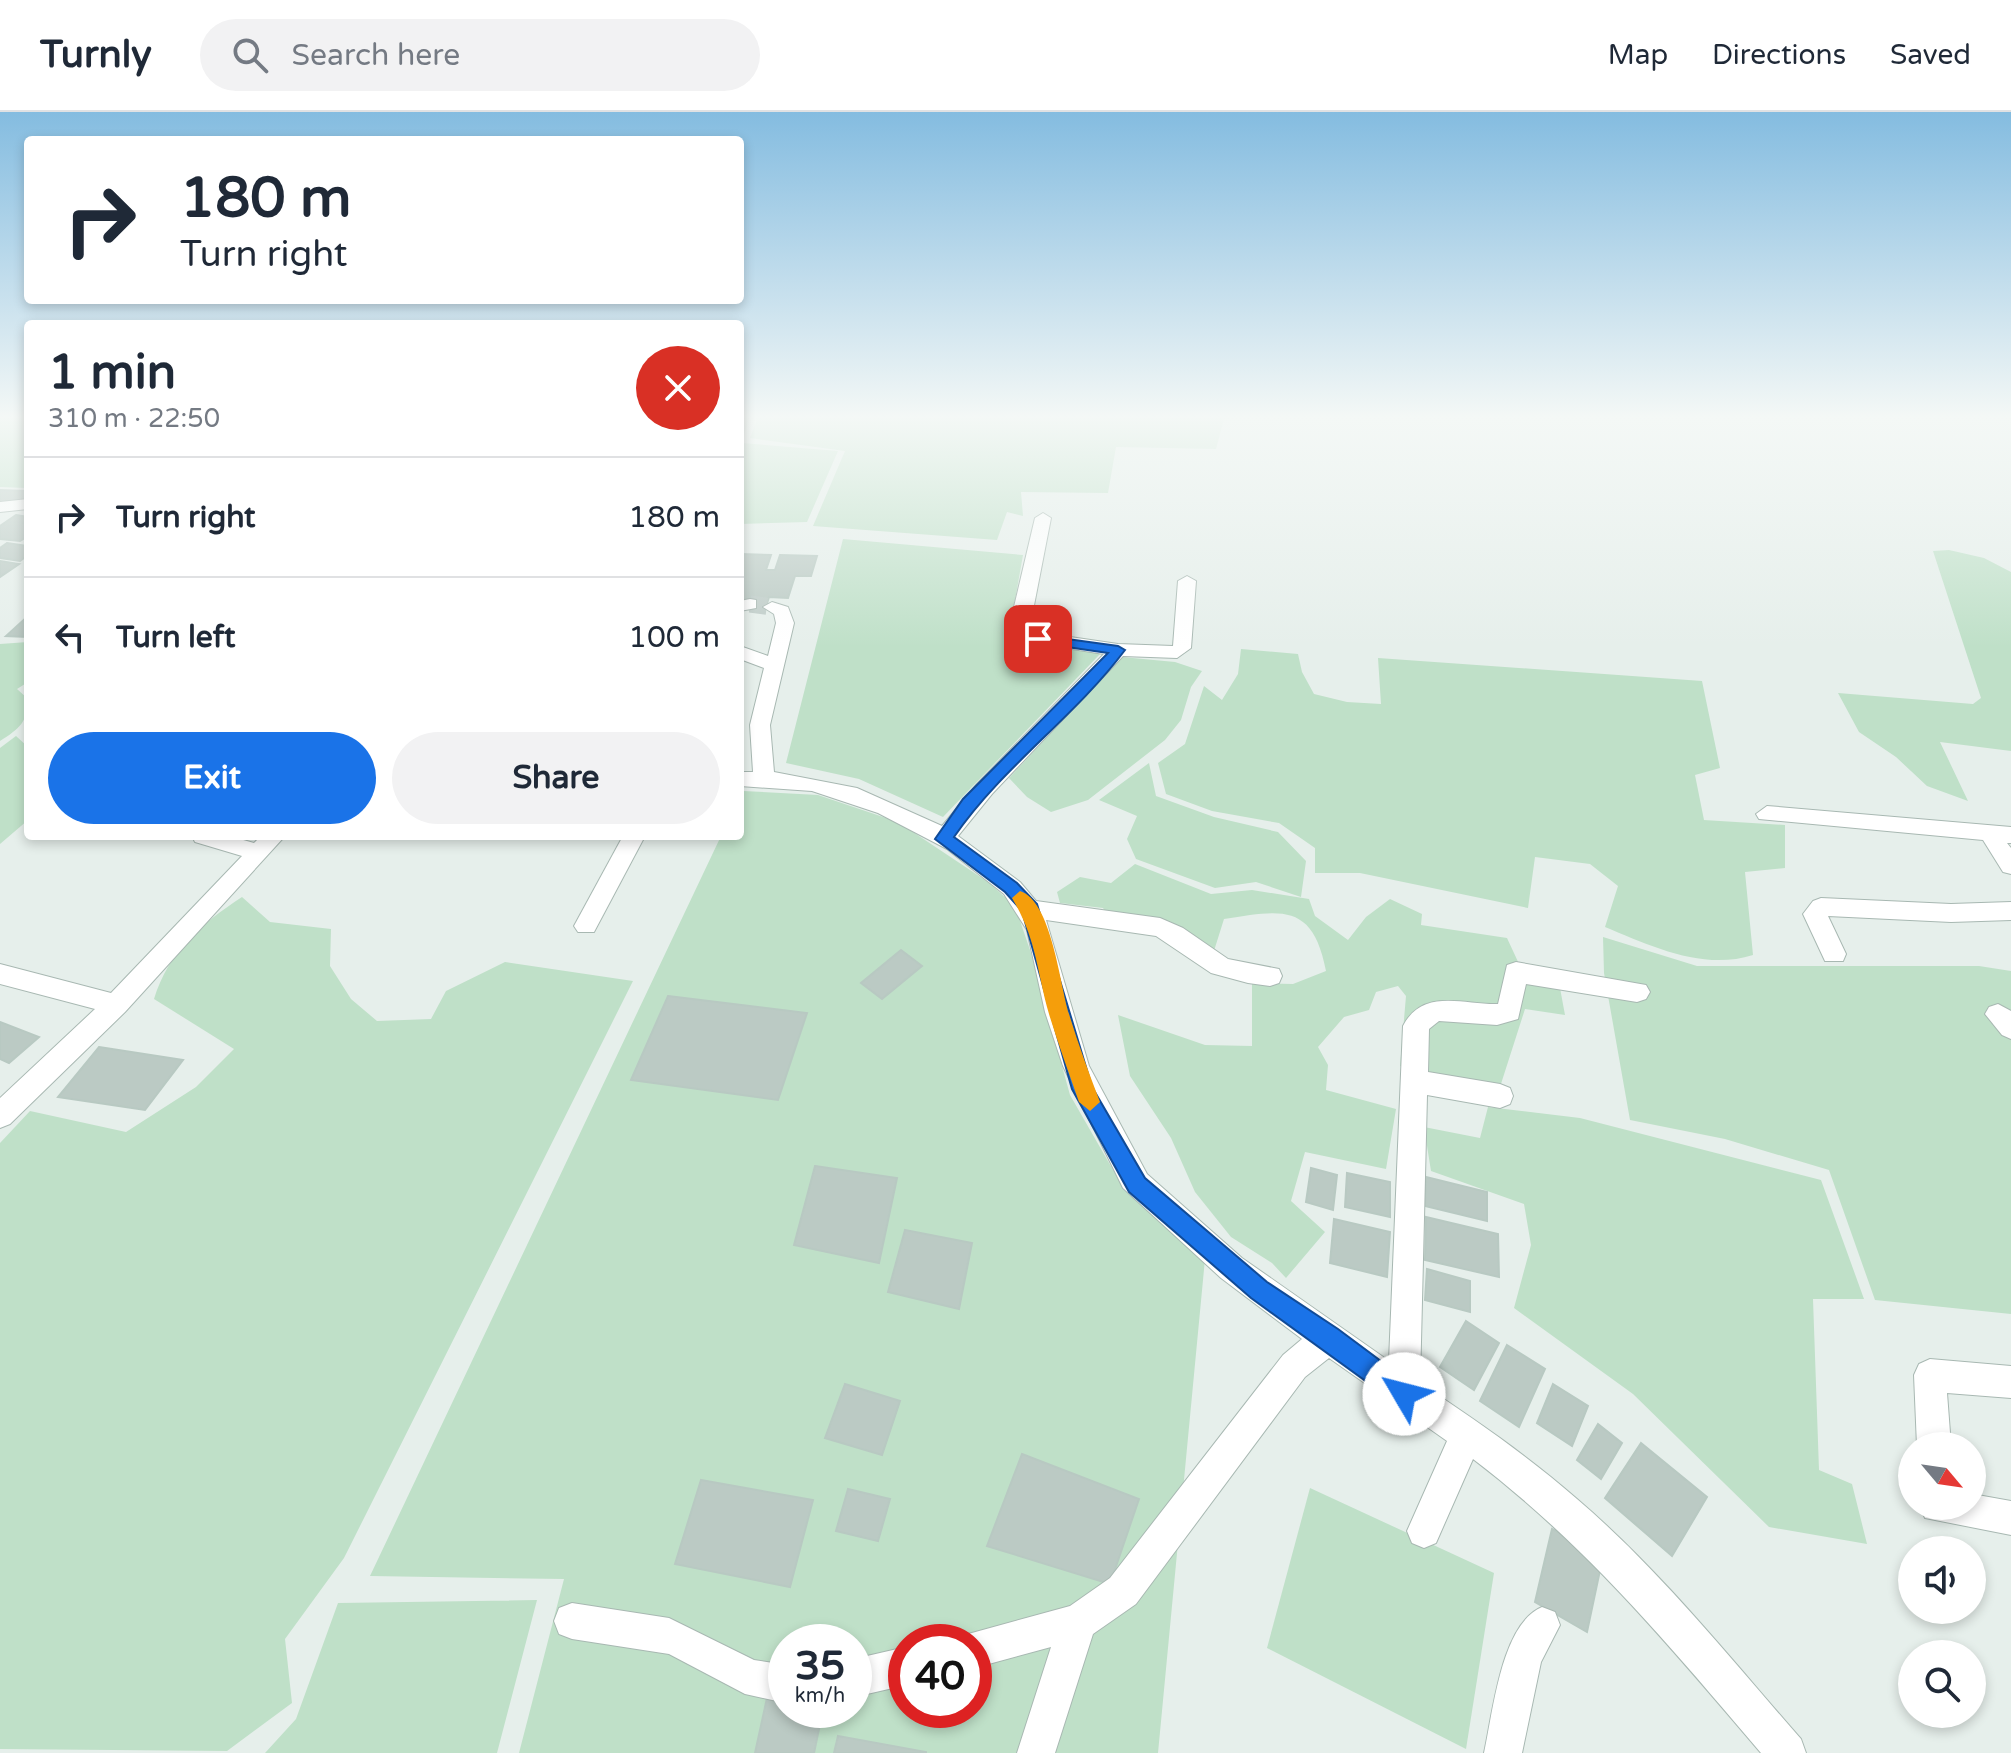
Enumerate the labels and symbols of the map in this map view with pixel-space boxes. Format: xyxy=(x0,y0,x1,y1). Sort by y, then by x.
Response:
pin xyxy=(1004,605,1072,673)
position arrow xyxy=(1362,1352,1446,1436)
north arrow xyxy=(1898,1432,1986,1520)
speed limit sign: 40 xyxy=(888,1624,992,1728)

